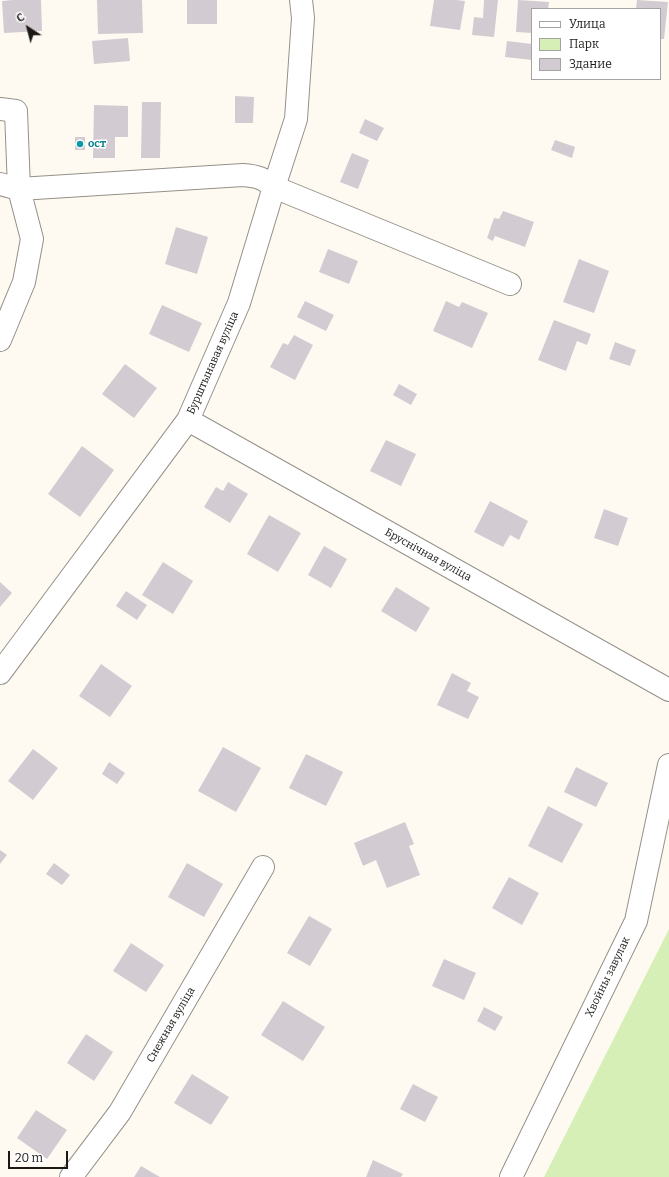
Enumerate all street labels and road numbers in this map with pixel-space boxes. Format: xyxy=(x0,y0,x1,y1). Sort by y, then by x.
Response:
street label: Бурштынавая вуліца xyxy=(184,310,242,416)
street label: Бруснічная вуліца xyxy=(382,526,474,584)
street label: Хвойны завулак xyxy=(583,935,633,1019)
street label: Снежная вуліца xyxy=(144,985,198,1065)

